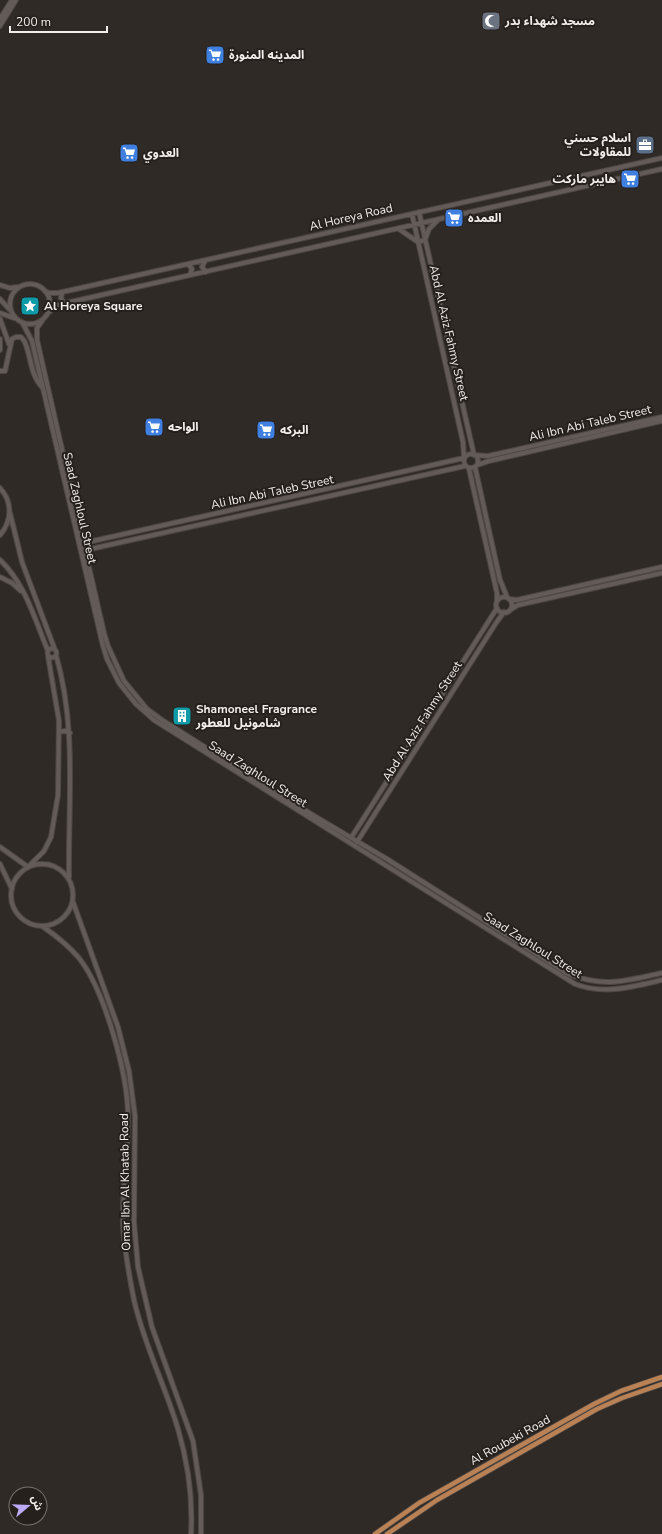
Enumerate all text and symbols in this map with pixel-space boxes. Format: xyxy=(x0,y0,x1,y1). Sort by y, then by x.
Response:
scale bar xyxy=(10,8,107,34)
mosque icon: مسجد شهداء بدر xyxy=(480,10,502,32)
place label: مسجد شهداء بدر xyxy=(504,13,595,29)
text: 200 m xyxy=(16,14,51,30)
supermarket icon: المدينه المنورة xyxy=(204,44,226,66)
place label: المدينه المنورة xyxy=(229,47,304,63)
place label: اسلام حسني للمقاولات xyxy=(564,130,631,160)
office icon: اسلام حسني للمقاولات xyxy=(634,134,656,156)
supermarket icon: العدوي xyxy=(118,142,140,164)
place label: العدوي xyxy=(143,145,179,163)
supermarket icon: هايبر ماركت xyxy=(619,168,641,190)
place label: هايبر ماركت xyxy=(553,171,616,187)
street label: Al Horeya Road xyxy=(308,200,394,234)
supermarket icon: العمده xyxy=(443,207,465,229)
place label: العمده xyxy=(468,210,501,226)
street label: Abd Al Aziz Fahmy Street xyxy=(426,264,473,403)
place icon: Al Horeya Square xyxy=(19,295,41,317)
place label: Al Horeya Square xyxy=(44,298,143,314)
street label: Ali Ibn Abi Taleb Street xyxy=(527,401,654,445)
supermarket icon: الواحه xyxy=(143,416,165,438)
place label: الواحه xyxy=(168,419,199,435)
supermarket icon: البركه xyxy=(255,419,277,441)
place label: البركه xyxy=(280,422,309,438)
street label: Saad Zaghloul Street xyxy=(59,451,101,566)
street label: Ali Ibn Abi Taleb Street xyxy=(209,471,336,513)
street label: Abd Al Aziz Fahmy Street xyxy=(378,657,466,784)
place label: Shamoneel Fragrance شامونيل للعطور xyxy=(195,701,318,731)
building icon: Shamoneel Fragrance شامونيل للعطور xyxy=(171,705,193,727)
street label: Saad Zaghloul Street xyxy=(206,737,311,811)
street label: Saad Zaghloul Street xyxy=(481,908,586,982)
street label: Omar Ibn Al Khatab Road xyxy=(116,1113,134,1251)
street label: Al Roubeki Road xyxy=(467,1411,553,1469)
north arrow xyxy=(8,1486,48,1526)
text: ش xyxy=(27,1493,47,1512)

